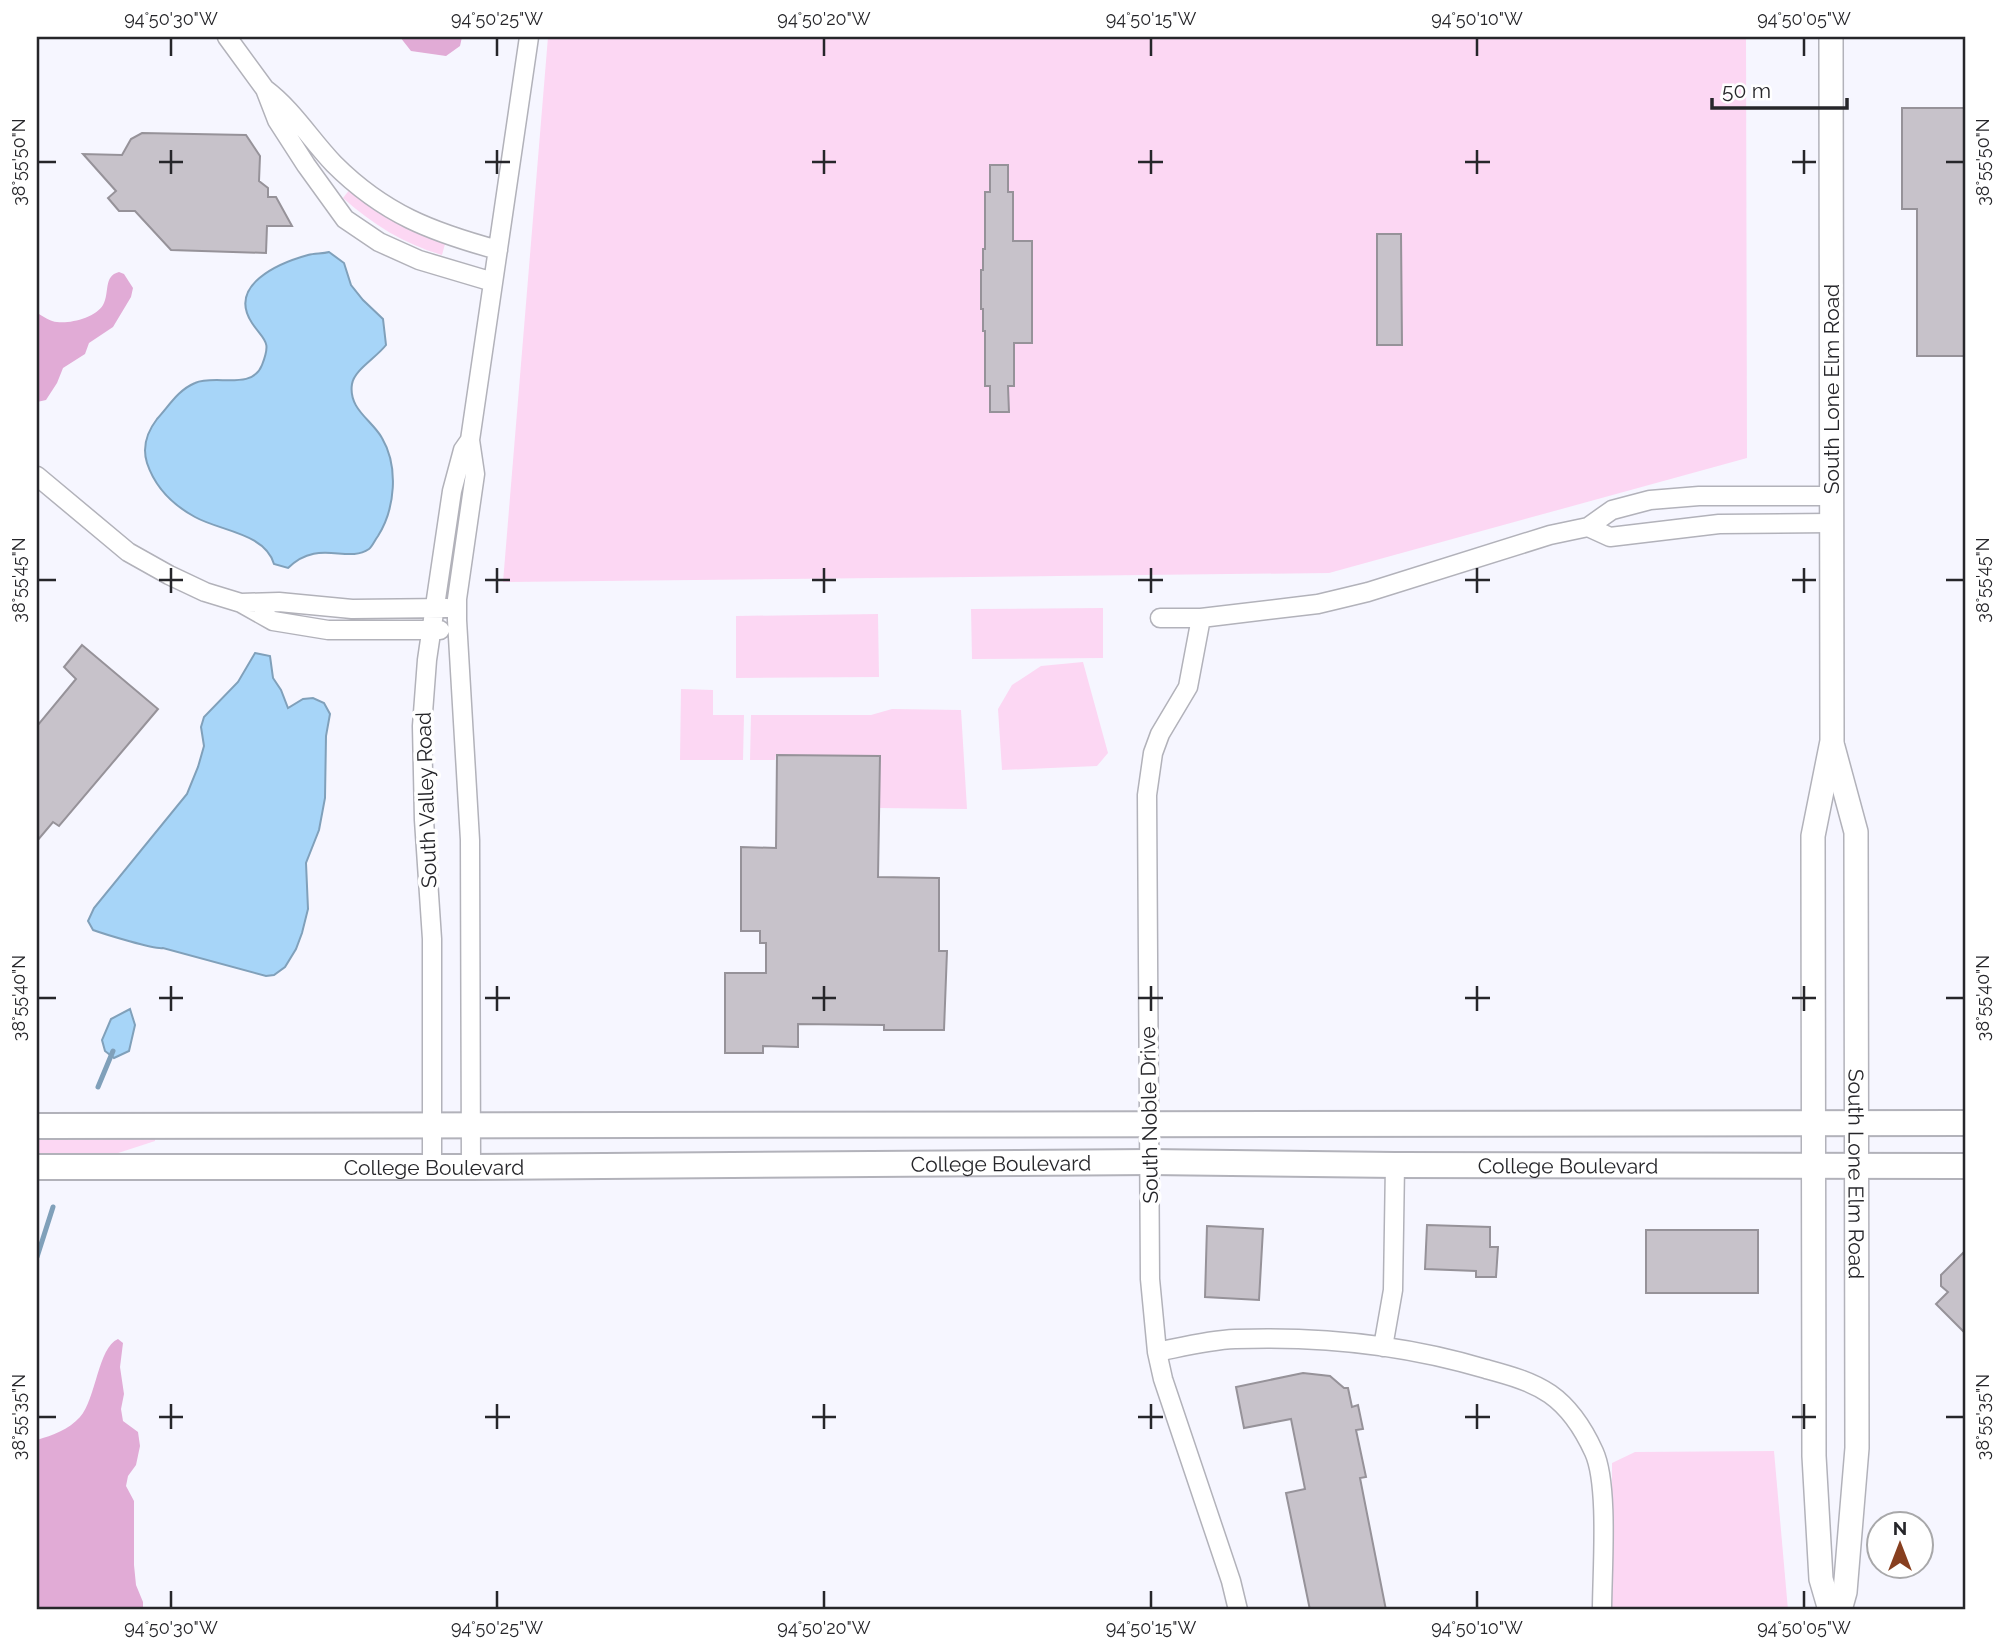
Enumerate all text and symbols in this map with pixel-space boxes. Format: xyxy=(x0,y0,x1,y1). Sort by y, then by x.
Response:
text: 94°50'30"W xyxy=(124,8,218,29)
text: 94°50'25"W xyxy=(451,8,543,29)
text: 94°50'20"W xyxy=(777,8,871,29)
text: 94°50'15"W xyxy=(1106,8,1196,29)
text: 94°50'10"W xyxy=(1431,8,1523,29)
text: 94°50'05"W xyxy=(1757,8,1851,29)
scale bar xyxy=(1712,66,1846,110)
text: 50 m xyxy=(1722,78,1771,103)
text: 38°55'50"N xyxy=(8,118,29,206)
text: 38°55'50"N xyxy=(1972,118,1993,206)
street label: South Lone Elm Road xyxy=(1819,284,1844,494)
text: 38°55'45"N xyxy=(8,537,29,623)
text: 38°55'45"N xyxy=(1972,537,1993,623)
street label: South Valley Road xyxy=(410,712,442,888)
text: 38°55'40"N xyxy=(8,955,29,1041)
text: 38°55'40"N xyxy=(1972,955,1993,1041)
street label: South Noble Drive xyxy=(1135,1026,1163,1204)
street label: South Lone Elm Road xyxy=(1844,1069,1869,1279)
street label: College Boulevard xyxy=(911,1150,1091,1176)
street label: College Boulevard xyxy=(1478,1153,1658,1178)
street label: College Boulevard xyxy=(344,1154,524,1180)
text: 38°55'35"N xyxy=(8,1374,29,1460)
text: 38°55'35"N xyxy=(1972,1374,1993,1460)
north arrow xyxy=(1866,1510,1936,1580)
text: N xyxy=(1893,1517,1907,1539)
text: 94°50'30"W xyxy=(124,1617,218,1638)
text: 94°50'25"W xyxy=(451,1617,543,1638)
text: 94°50'20"W xyxy=(777,1617,871,1638)
text: 94°50'15"W xyxy=(1106,1617,1196,1638)
text: 94°50'10"W xyxy=(1431,1617,1523,1638)
text: 94°50'05"W xyxy=(1757,1617,1851,1638)

